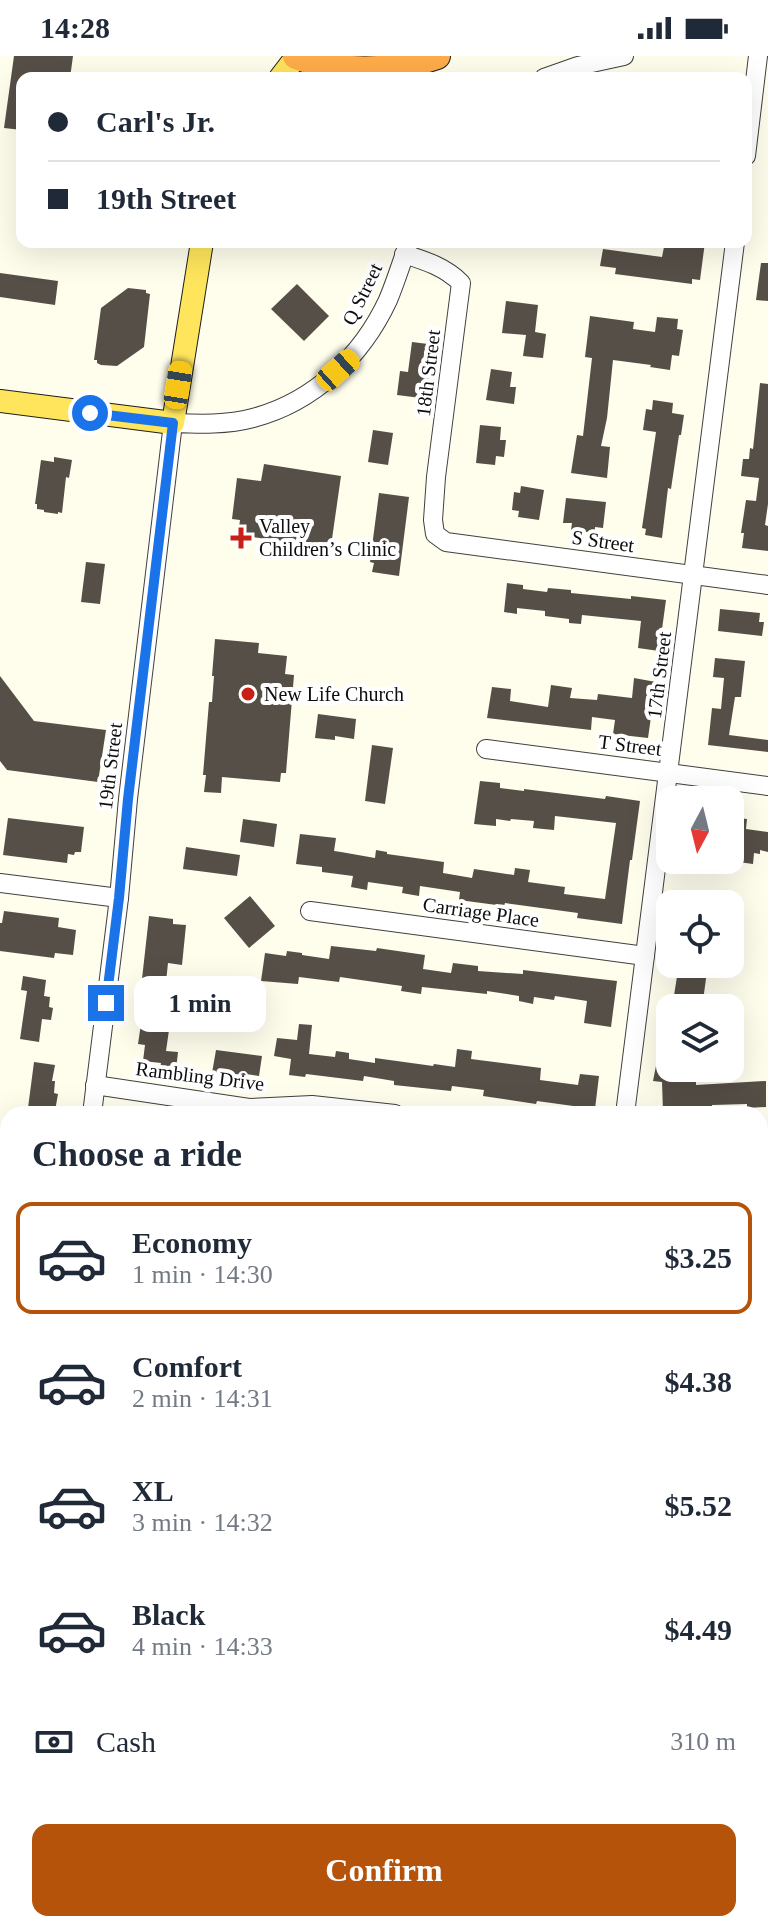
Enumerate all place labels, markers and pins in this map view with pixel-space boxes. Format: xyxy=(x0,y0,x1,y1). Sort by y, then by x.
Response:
place label: Valley Children’s Clinic xyxy=(259,515,396,560)
marker: Valley Children’s Clinic xyxy=(230,527,252,549)
place label: New Life Church xyxy=(264,683,404,705)
marker: New Life Church xyxy=(239,685,257,703)

